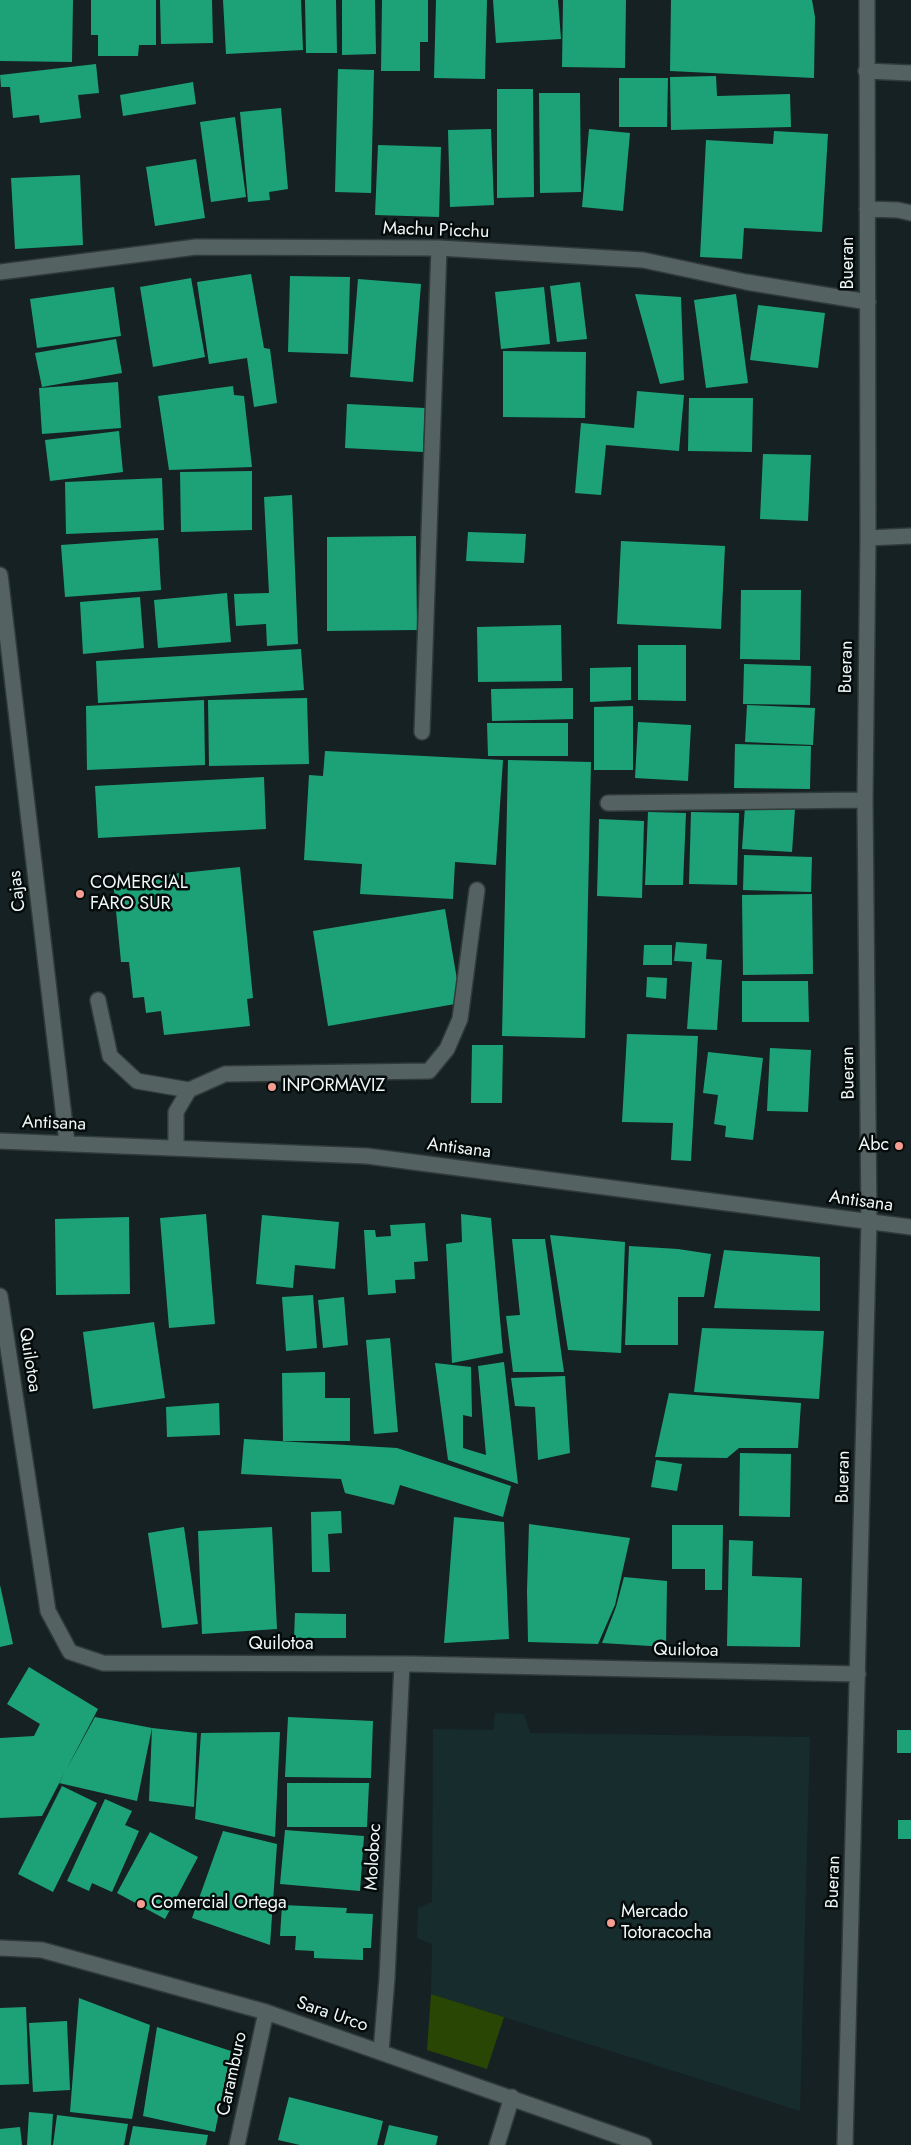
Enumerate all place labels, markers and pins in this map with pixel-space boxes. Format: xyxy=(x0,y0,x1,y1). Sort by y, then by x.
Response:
place label: COMERCIAL FARO SUR xyxy=(90,873,188,916)
marker: COMERCIAL FARO SUR xyxy=(74,888,86,900)
place label: INPORMAVIZ xyxy=(282,1076,385,1098)
marker: INPORMAVIZ xyxy=(266,1081,278,1093)
place label: Abc xyxy=(858,1135,889,1157)
marker: Abc xyxy=(893,1140,905,1152)
place label: Comercial Ortega xyxy=(151,1893,287,1915)
marker: Comercial Ortega xyxy=(135,1898,147,1910)
place label: Mercado Totoracocha xyxy=(621,1902,712,1945)
marker: Mercado Totoracocha xyxy=(605,1917,617,1929)

